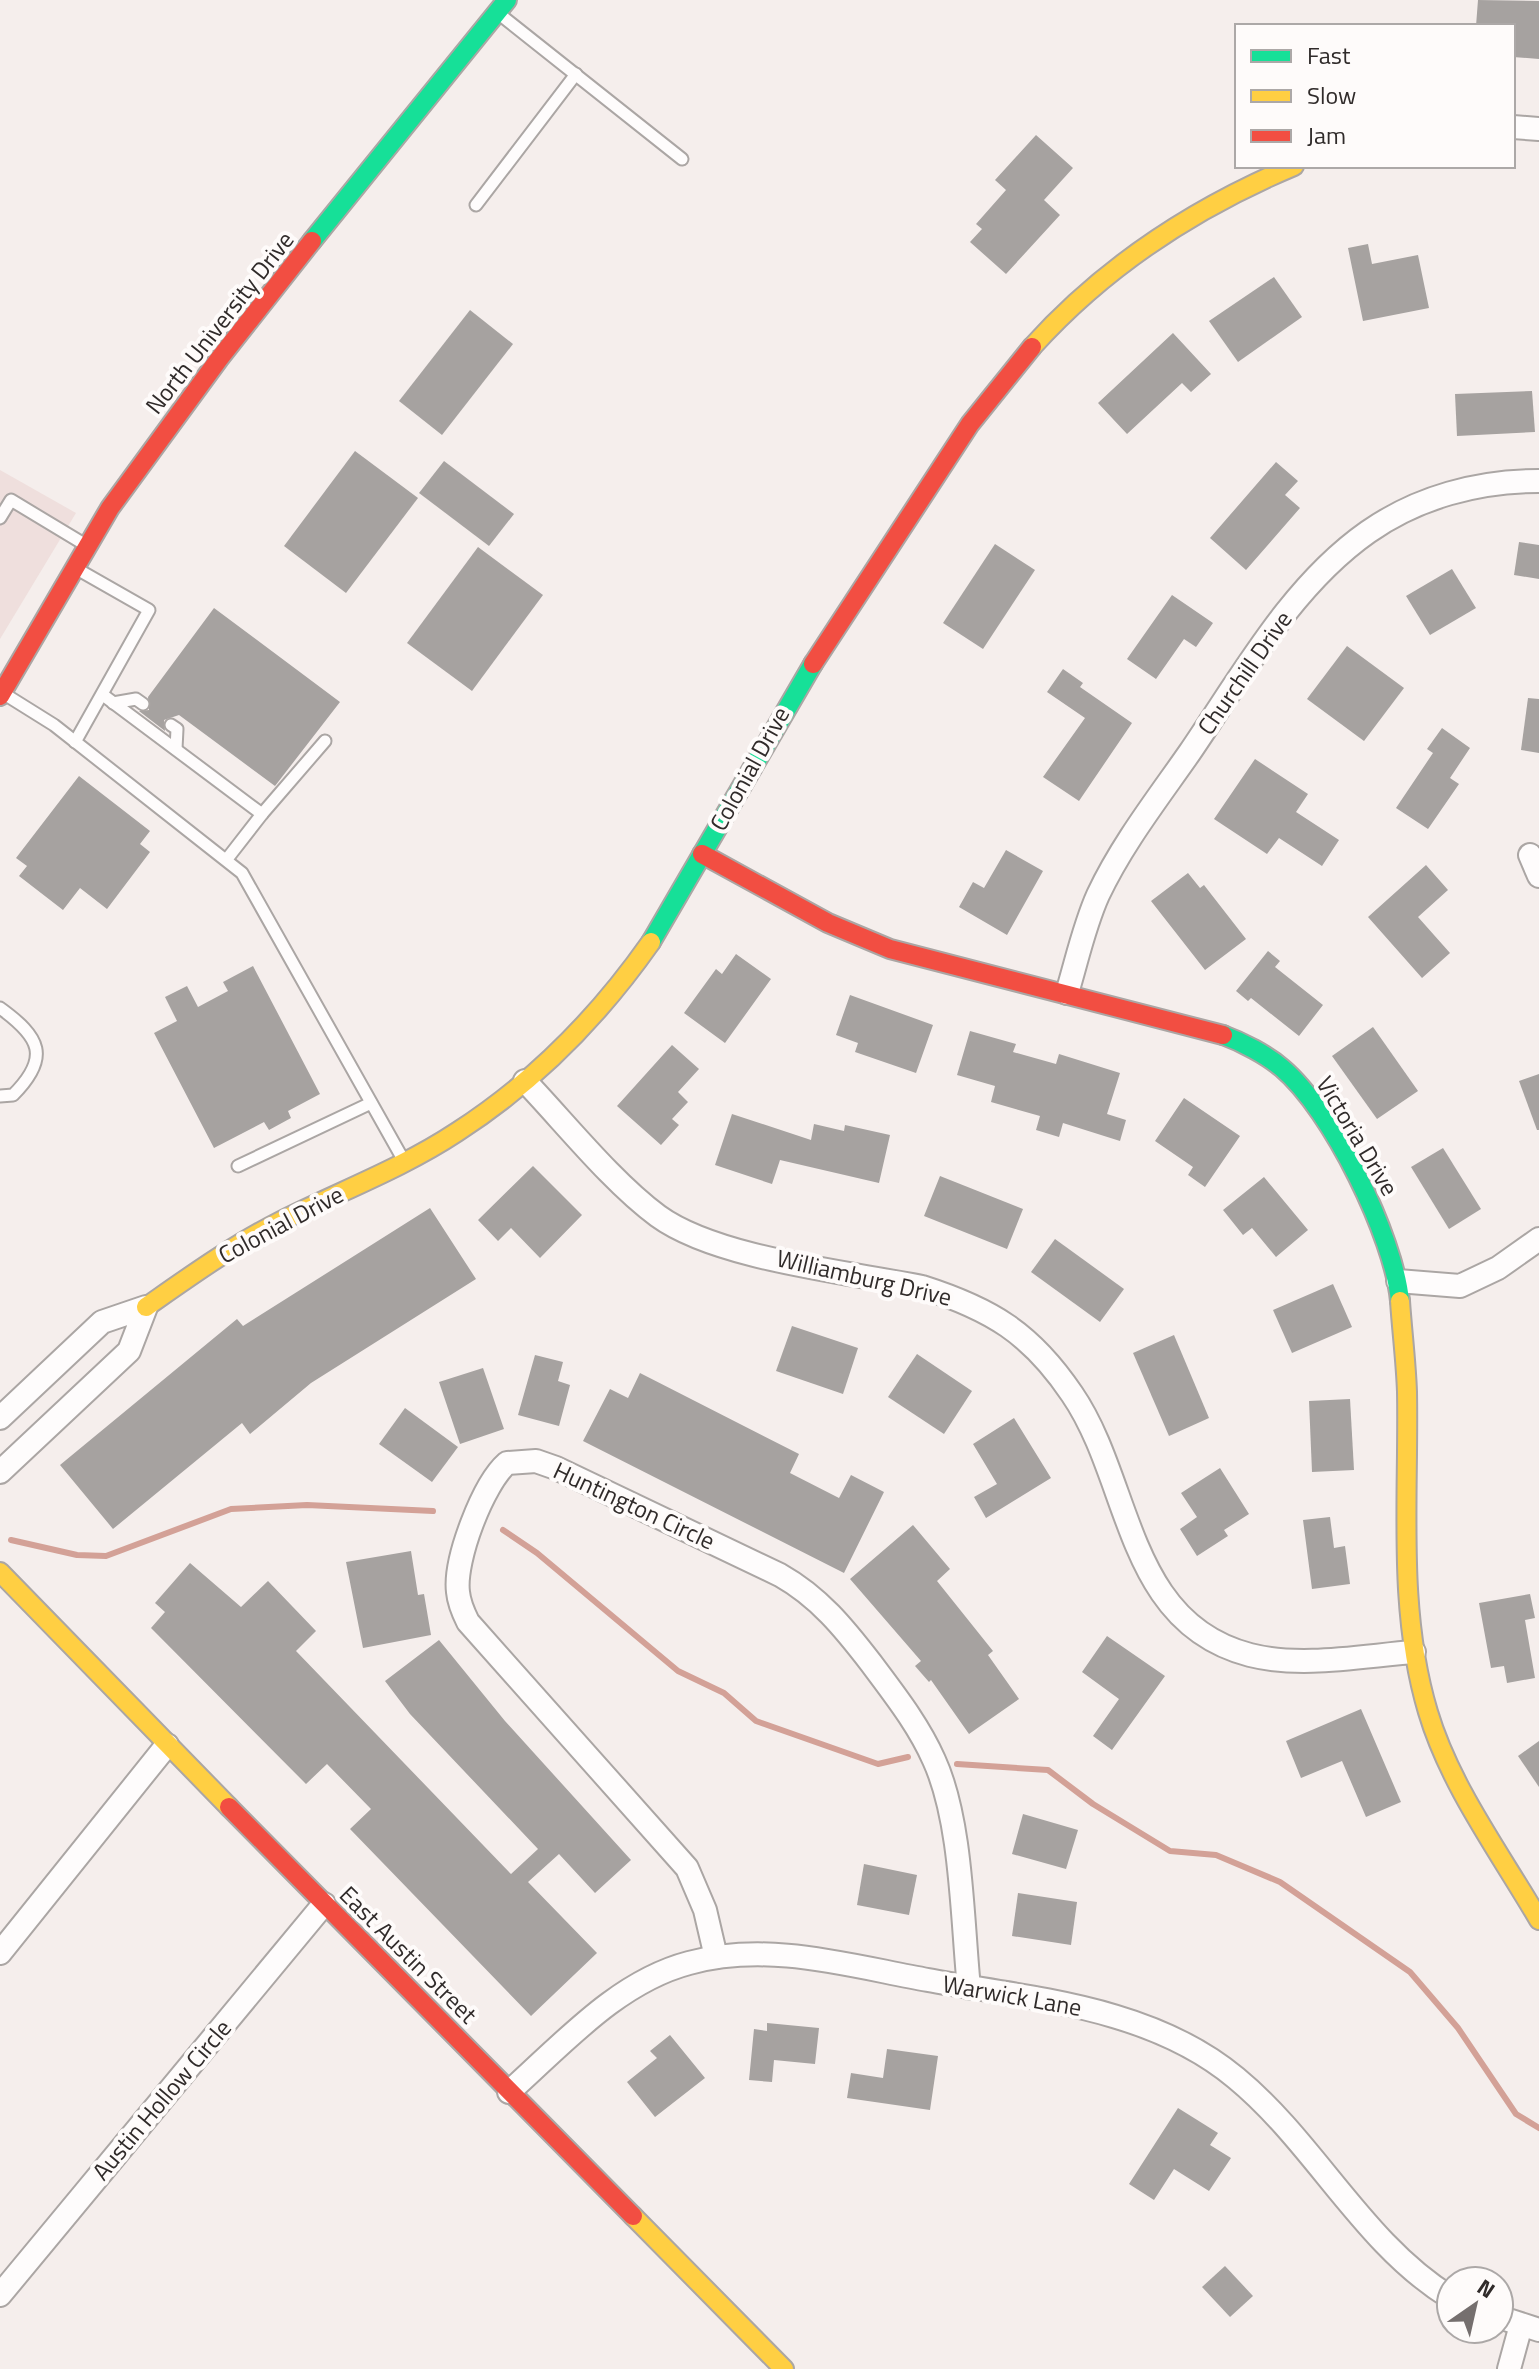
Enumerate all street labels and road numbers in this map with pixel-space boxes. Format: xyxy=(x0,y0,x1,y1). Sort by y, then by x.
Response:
street label: North University Drive xyxy=(136,223,302,421)
street label: Churchill Drive xyxy=(1188,603,1300,742)
street label: Colonial Drive xyxy=(700,700,798,837)
street label: Victoria Drive xyxy=(1308,1069,1408,1202)
street label: Colonial Drive xyxy=(212,1176,350,1272)
street label: Williamburg Drive xyxy=(773,1239,955,1315)
street label: Huntington Circle xyxy=(548,1452,721,1558)
street label: East Austin Street xyxy=(332,1877,486,2032)
street label: Warwick Lane xyxy=(940,1965,1085,2025)
street label: Austin Hollow Circle xyxy=(83,2011,239,2188)

